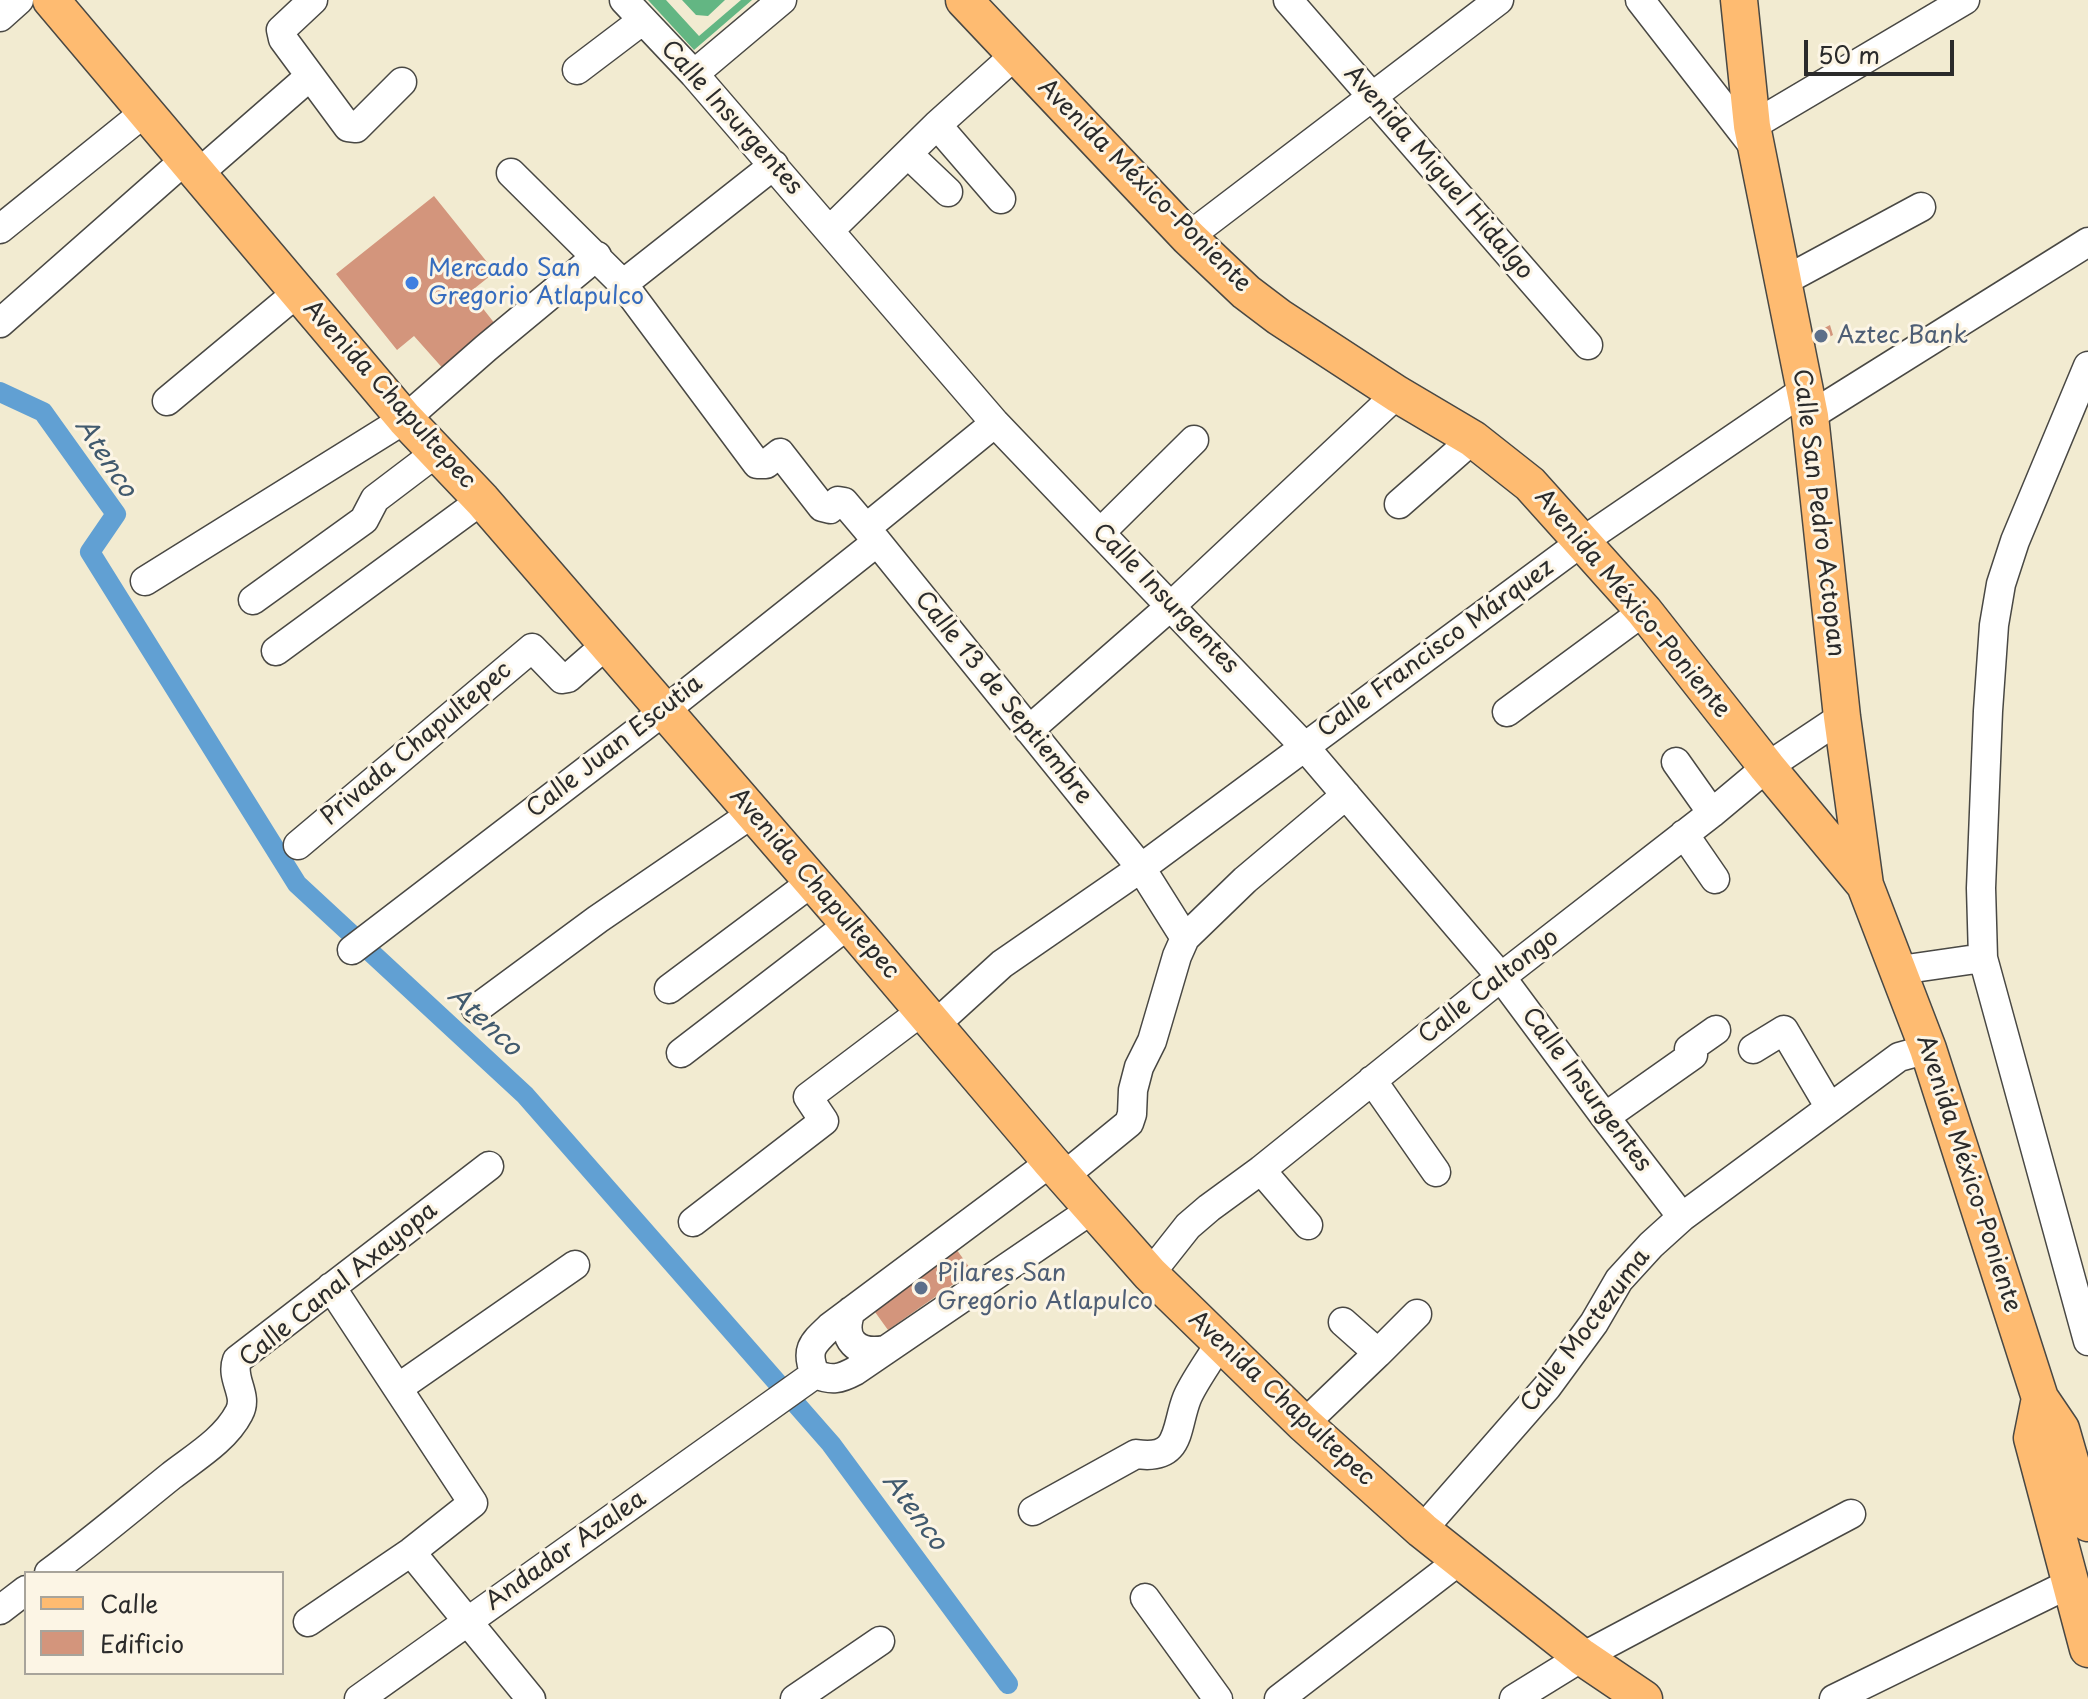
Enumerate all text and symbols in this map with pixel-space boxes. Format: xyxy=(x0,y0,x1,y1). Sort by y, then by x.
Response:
scale bar xyxy=(1808,24,1958,74)
street label: Calle Insurgentes xyxy=(654,35,808,201)
text: 50 m xyxy=(1818,36,1880,72)
street label: Avenida Miguel Hidalgo xyxy=(1337,60,1539,286)
street label: Avenida México-Poniente xyxy=(1031,73,1257,299)
place label: Mercado San Gregorio Atlapulco xyxy=(428,255,644,311)
marker: Mercado San Gregorio Atlapulco xyxy=(403,274,421,292)
street label: Avenida Chapultepec xyxy=(297,295,481,495)
place label: Aztec Bank xyxy=(1837,322,1968,350)
marker: Aztec Bank xyxy=(1812,327,1830,345)
street label: Calle San Pedro Actopan xyxy=(1786,367,1850,659)
water label: Atenco xyxy=(68,413,142,503)
street label: Avenida México-Poniente xyxy=(1528,484,1736,724)
street label: Calle Insurgentes xyxy=(1086,518,1244,680)
street label: Calle Francisco Márquez xyxy=(1312,554,1560,744)
street label: Calle 13 de Septiembre xyxy=(908,586,1098,810)
street label: Privada Chapultepec xyxy=(316,656,518,832)
street label: Calle Juan Escutia xyxy=(521,669,709,825)
street label: Avenida Chapultepec xyxy=(723,783,905,985)
street label: Calle Caltongo xyxy=(1413,923,1565,1051)
water label: Atenco xyxy=(441,981,527,1063)
street label: Calle Insurgentes xyxy=(1515,1002,1657,1178)
street label: Avenida México-Poniente xyxy=(1910,1032,2026,1316)
street label: Calle Canal Axayopa xyxy=(234,1196,444,1374)
street label: Calle Moctezuma xyxy=(1515,1244,1657,1418)
place label: Pilares San Gregorio Atlapulco xyxy=(937,1260,1153,1316)
marker: Pilares San Gregorio Atlapulco xyxy=(912,1279,930,1297)
street label: Avenida Chapultepec xyxy=(1182,1305,1380,1493)
water label: Atenco xyxy=(875,1467,953,1557)
street label: Andador Azalea xyxy=(480,1485,652,1617)
legend xyxy=(24,1571,284,1675)
text: Calle xyxy=(100,1585,158,1621)
text: Edificio xyxy=(100,1625,184,1661)

